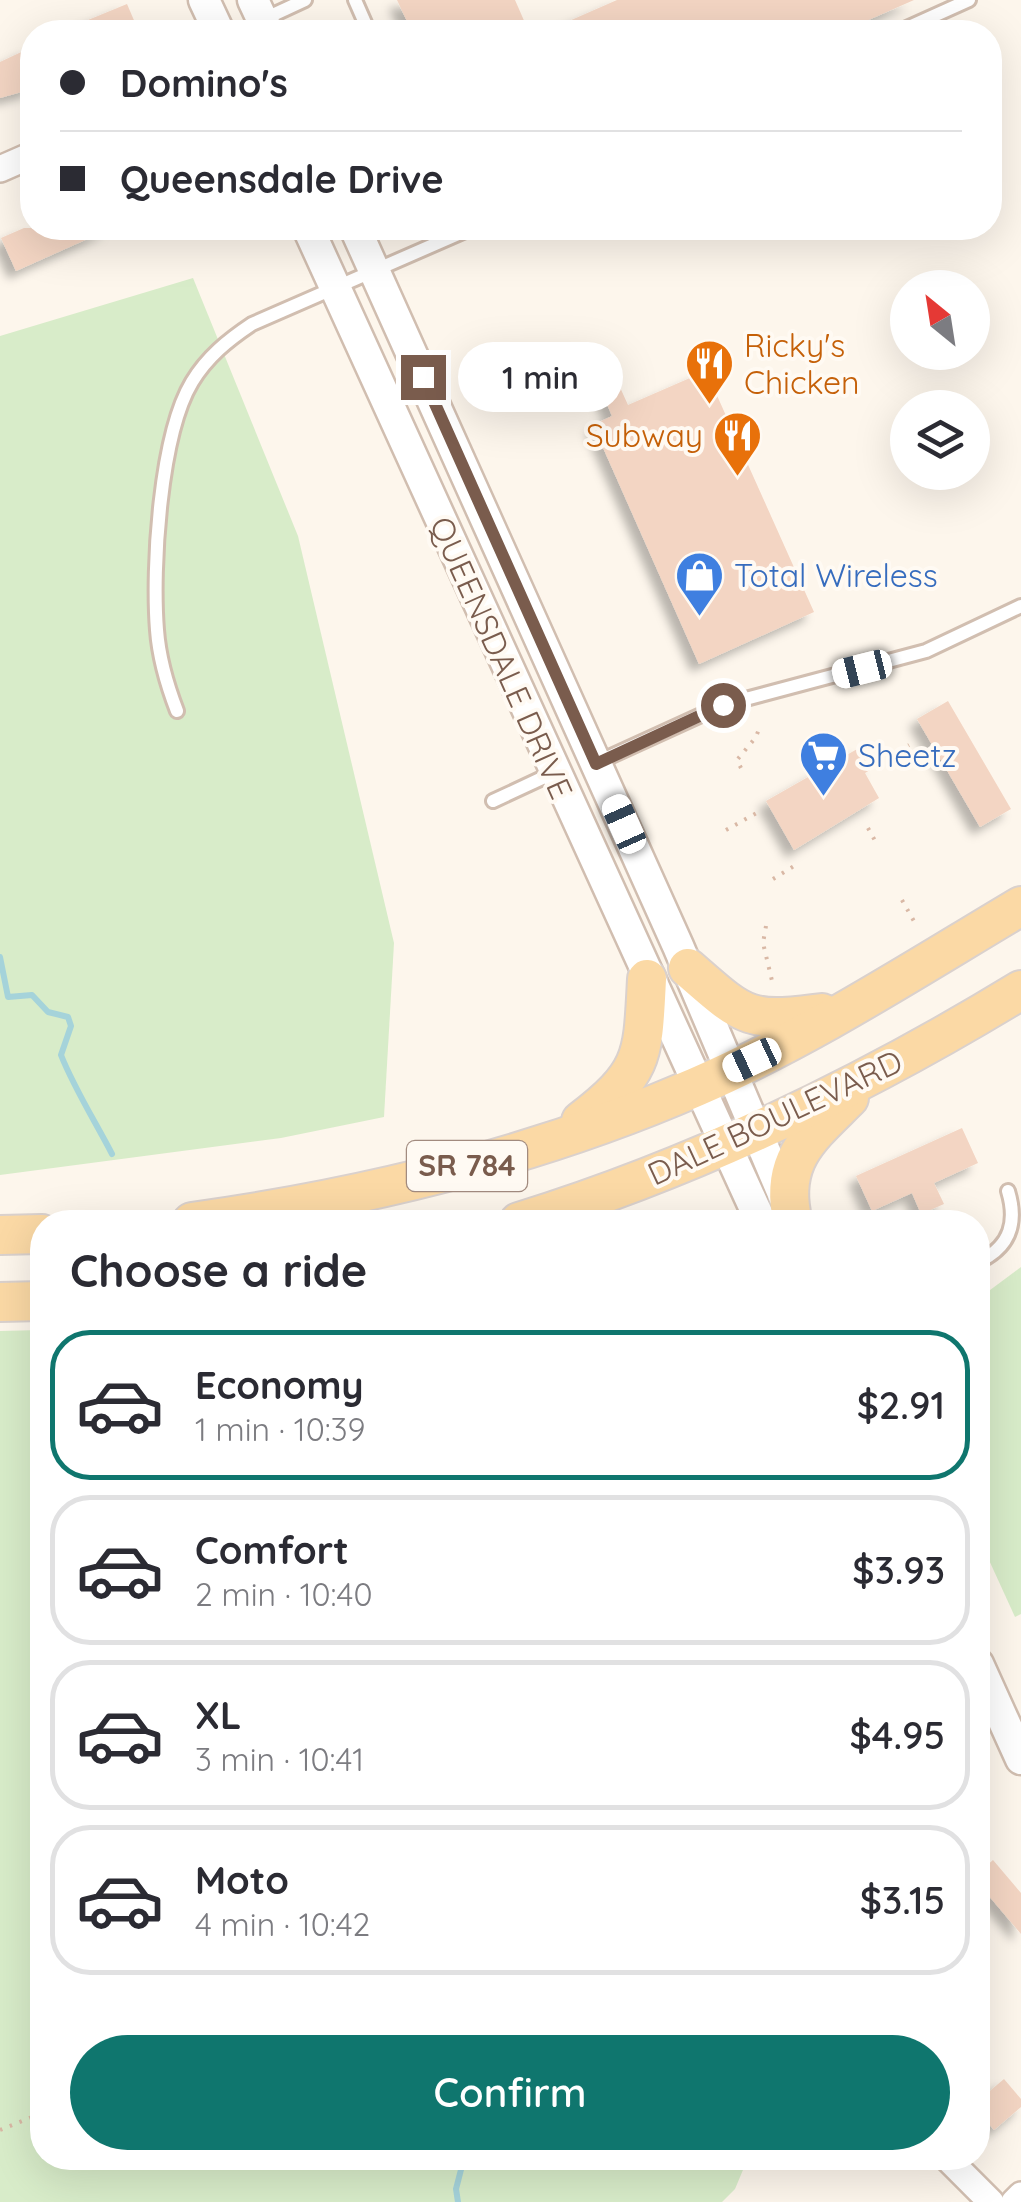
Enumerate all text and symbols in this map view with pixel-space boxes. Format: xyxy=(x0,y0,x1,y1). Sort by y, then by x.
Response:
text: Domino's xyxy=(120,59,288,107)
text: Queensdale Drive xyxy=(120,155,444,203)
north arrow xyxy=(890,270,990,370)
map controls xyxy=(890,270,990,490)
place label: Ricky's Chicken xyxy=(744,325,860,402)
restaurant icon: Ricky's Chicken xyxy=(683,338,735,406)
callout: 1 min xyxy=(458,342,623,412)
route end xyxy=(401,355,446,400)
text: 1 min xyxy=(502,357,579,397)
button: layers xyxy=(890,390,990,490)
restaurant icon: Subway xyxy=(712,410,764,478)
place label: Subway xyxy=(586,415,703,455)
street label: QUEENSDALE DRIVE xyxy=(422,510,582,805)
shop icon: Total Wireless xyxy=(673,550,725,618)
place label: Total Wireless xyxy=(734,555,938,595)
car xyxy=(829,647,895,691)
route start xyxy=(701,683,746,728)
supermarket icon: Sheetz xyxy=(797,730,849,798)
place label: Sheetz xyxy=(858,735,957,775)
car xyxy=(598,790,650,858)
car xyxy=(718,1034,786,1086)
street label: DALE BOULEVARD xyxy=(641,1041,908,1194)
road number: SR 784 xyxy=(407,1141,527,1191)
text: Choose a ride xyxy=(70,1242,367,1298)
icon: car xyxy=(75,1360,165,1450)
text: Economy xyxy=(195,1361,364,1409)
text: $2.91 xyxy=(857,1381,945,1429)
text: 1 min · 10:39 xyxy=(195,1409,365,1449)
icon: car xyxy=(75,1525,165,1615)
text: Comfort xyxy=(195,1526,349,1574)
text: $3.93 xyxy=(852,1546,945,1594)
text: 2 min · 10:40 xyxy=(195,1574,372,1614)
icon: car xyxy=(75,1690,165,1780)
text: XL xyxy=(195,1691,241,1739)
text: $4.95 xyxy=(850,1711,945,1759)
text: 3 min · 10:41 xyxy=(195,1739,364,1779)
icon: car xyxy=(75,1855,165,1945)
text: Moto xyxy=(195,1856,289,1904)
text: $3.15 xyxy=(860,1876,945,1924)
text: 4 min · 10:42 xyxy=(195,1904,370,1944)
button: Confirm xyxy=(70,2035,950,2150)

